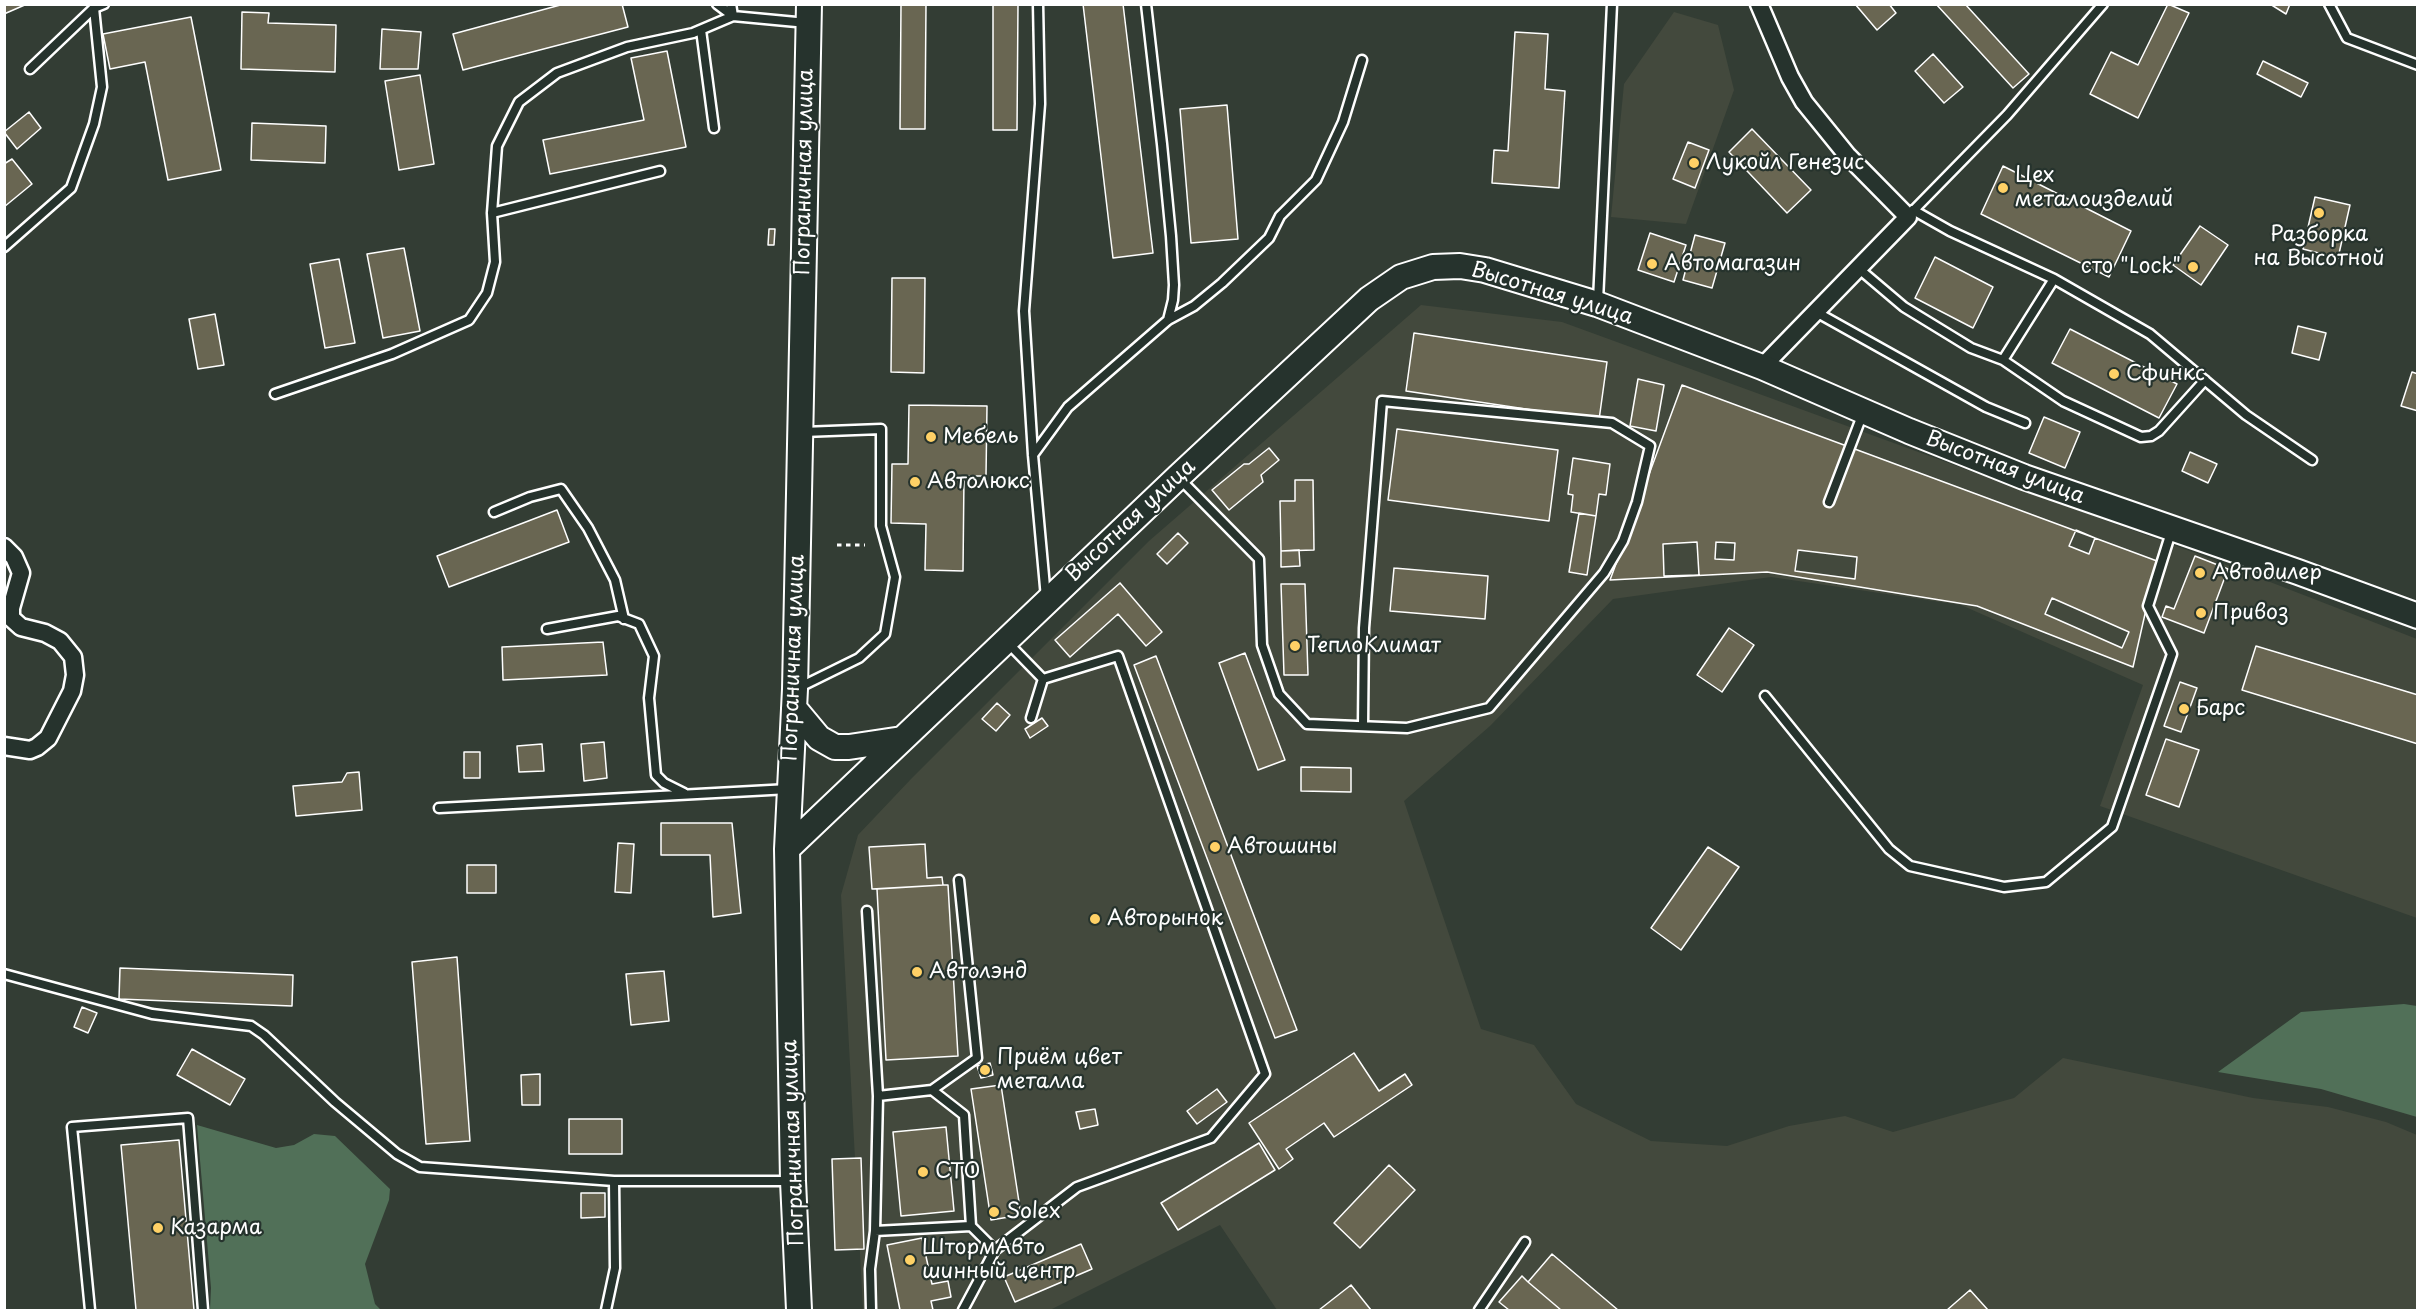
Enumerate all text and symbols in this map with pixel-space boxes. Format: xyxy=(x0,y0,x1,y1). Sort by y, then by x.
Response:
street label: Пограничная улица xyxy=(791,68,819,276)
place label: Лукойл Генезис xyxy=(1706,150,1864,176)
marker: Лукойл Генезис xyxy=(1687,156,1701,170)
place label: Цех металоизделий xyxy=(2015,163,2173,213)
marker: Цех металоизделий xyxy=(1996,181,2010,195)
marker: Разборка на Высотной xyxy=(2312,206,2326,220)
place label: Разборка на Высотной xyxy=(2253,222,2385,272)
place label: Автомагазин xyxy=(1664,251,1801,277)
place label: сто "Lock" xyxy=(2081,254,2181,280)
street label: Высотная улица xyxy=(1468,257,1636,331)
marker: Автомагазин xyxy=(1645,257,1659,271)
marker: сто "Lock" xyxy=(2186,260,2200,274)
place label: Сфинкс xyxy=(2126,361,2205,387)
marker: Сфинкс xyxy=(2107,367,2121,381)
place label: Мебель xyxy=(943,424,1018,450)
street label: Высотная улица xyxy=(1922,426,2088,510)
marker: Мебель xyxy=(924,430,938,444)
street label: Высотная улица xyxy=(1061,454,1201,588)
place label: Автолюкс xyxy=(927,469,1030,495)
marker: Автолюкс xyxy=(908,475,922,489)
street label: Пограничная улица xyxy=(778,554,810,762)
place label: Автодилер xyxy=(2212,560,2322,586)
marker: Автодилер xyxy=(2193,566,2207,580)
place label: Привоз xyxy=(2213,600,2289,626)
marker: Привоз xyxy=(2194,606,2208,620)
place label: ТеплоКлимат xyxy=(1307,633,1441,659)
marker: ТеплоКлимат xyxy=(1288,639,1302,653)
place label: Барс xyxy=(2196,696,2245,722)
marker: Барс xyxy=(2177,702,2191,716)
place label: Автошины xyxy=(1227,834,1337,860)
marker: Автошины xyxy=(1208,840,1222,854)
place label: Авторынок xyxy=(1107,906,1223,932)
marker: Авторынок xyxy=(1088,912,1102,926)
place label: Автолэнд xyxy=(929,959,1027,985)
marker: Автолэнд xyxy=(910,965,924,979)
street label: Пограничная улица xyxy=(778,1039,810,1247)
place label: Приём цвет металла xyxy=(997,1045,1122,1095)
marker: Приём цвет металла xyxy=(978,1063,992,1077)
place label: СТО xyxy=(935,1159,980,1185)
marker: СТО xyxy=(916,1165,930,1179)
place label: Solex xyxy=(1006,1199,1060,1225)
marker: Solex xyxy=(987,1205,1001,1219)
place label: Казарма xyxy=(170,1215,262,1241)
marker: Казарма xyxy=(151,1221,165,1235)
place label: ШтормАвто шинный центр xyxy=(922,1235,1075,1285)
marker: ШтормАвто шинный центр xyxy=(903,1253,917,1267)

